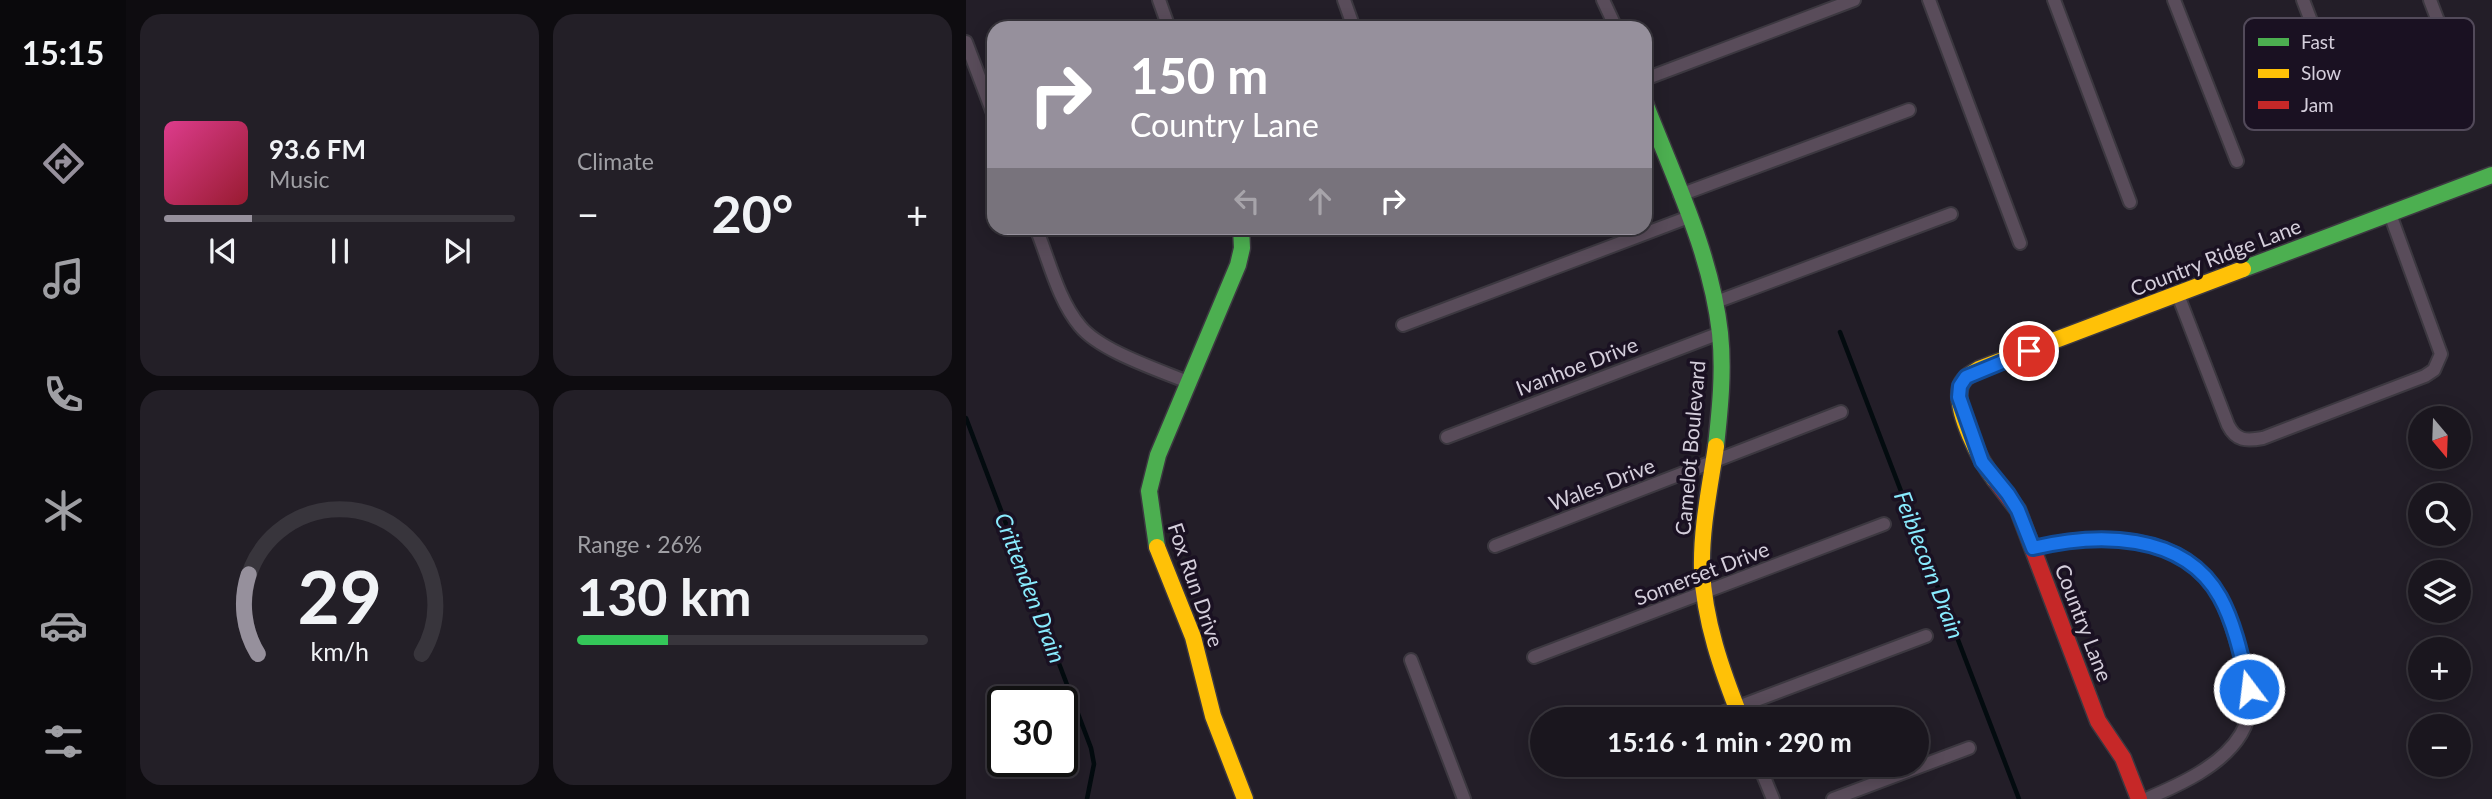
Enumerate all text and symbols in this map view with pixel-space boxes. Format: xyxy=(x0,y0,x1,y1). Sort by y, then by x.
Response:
legend xyxy=(2244,18,2474,130)
text: Fast xyxy=(2301,30,2335,53)
text: 15:15 xyxy=(22,33,104,72)
text: 150 m xyxy=(1130,46,1268,104)
icon: right xyxy=(1015,49,1106,140)
text: Slow xyxy=(2301,61,2341,84)
text: Jam xyxy=(2301,93,2334,116)
text: Country Lane xyxy=(1130,105,1319,144)
text: 93.6 FM xyxy=(269,133,366,165)
icon: directions xyxy=(39,139,88,188)
text: Climate xyxy=(577,147,654,175)
text: Music xyxy=(269,165,329,193)
text: 20° xyxy=(712,182,793,244)
icon: left xyxy=(1228,182,1266,220)
icon: ahead xyxy=(1301,182,1339,220)
icon: right xyxy=(1374,182,1412,220)
text: − xyxy=(577,191,599,237)
text: + xyxy=(906,191,928,237)
street label: Country Ridge Lane xyxy=(2127,213,2304,301)
icon: previous xyxy=(204,232,242,270)
icon: pause xyxy=(321,232,359,270)
icon: next xyxy=(438,232,476,270)
icon: music xyxy=(39,254,88,303)
pin xyxy=(1999,321,2059,381)
street label: Ivanhoe Drive xyxy=(1512,331,1641,400)
icon: arrive xyxy=(2010,332,2048,370)
street label: Camelot Boulevard xyxy=(1669,359,1710,536)
icon: phone xyxy=(39,370,88,419)
north arrow xyxy=(2408,406,2471,469)
map controls xyxy=(2408,406,2471,777)
street label: Wales Drive xyxy=(1545,452,1658,515)
button: search xyxy=(2408,483,2471,546)
icon: climate xyxy=(39,486,88,535)
water label: Feiblecorn Drain xyxy=(1889,487,1971,642)
water label: Crittenden Drain xyxy=(989,509,1072,667)
street label: Fox Run Drive xyxy=(1163,519,1229,650)
text: Range · 26% xyxy=(577,530,702,558)
street label: Somerset Drive xyxy=(1631,535,1772,610)
text: 29 xyxy=(297,552,382,640)
street label: Country Lane xyxy=(2051,560,2118,685)
button: layers xyxy=(2408,560,2471,623)
text: 130 km xyxy=(577,565,751,627)
icon: car xyxy=(39,601,88,650)
text: km/h xyxy=(310,635,369,665)
button: + xyxy=(2408,637,2471,700)
position arrow xyxy=(2212,652,2286,726)
speed limit sign: 30 xyxy=(987,686,1078,777)
button: − xyxy=(2408,714,2471,777)
icon: filters xyxy=(39,717,88,766)
text: 15:16 · 1 min · 290 m xyxy=(1607,726,1852,758)

